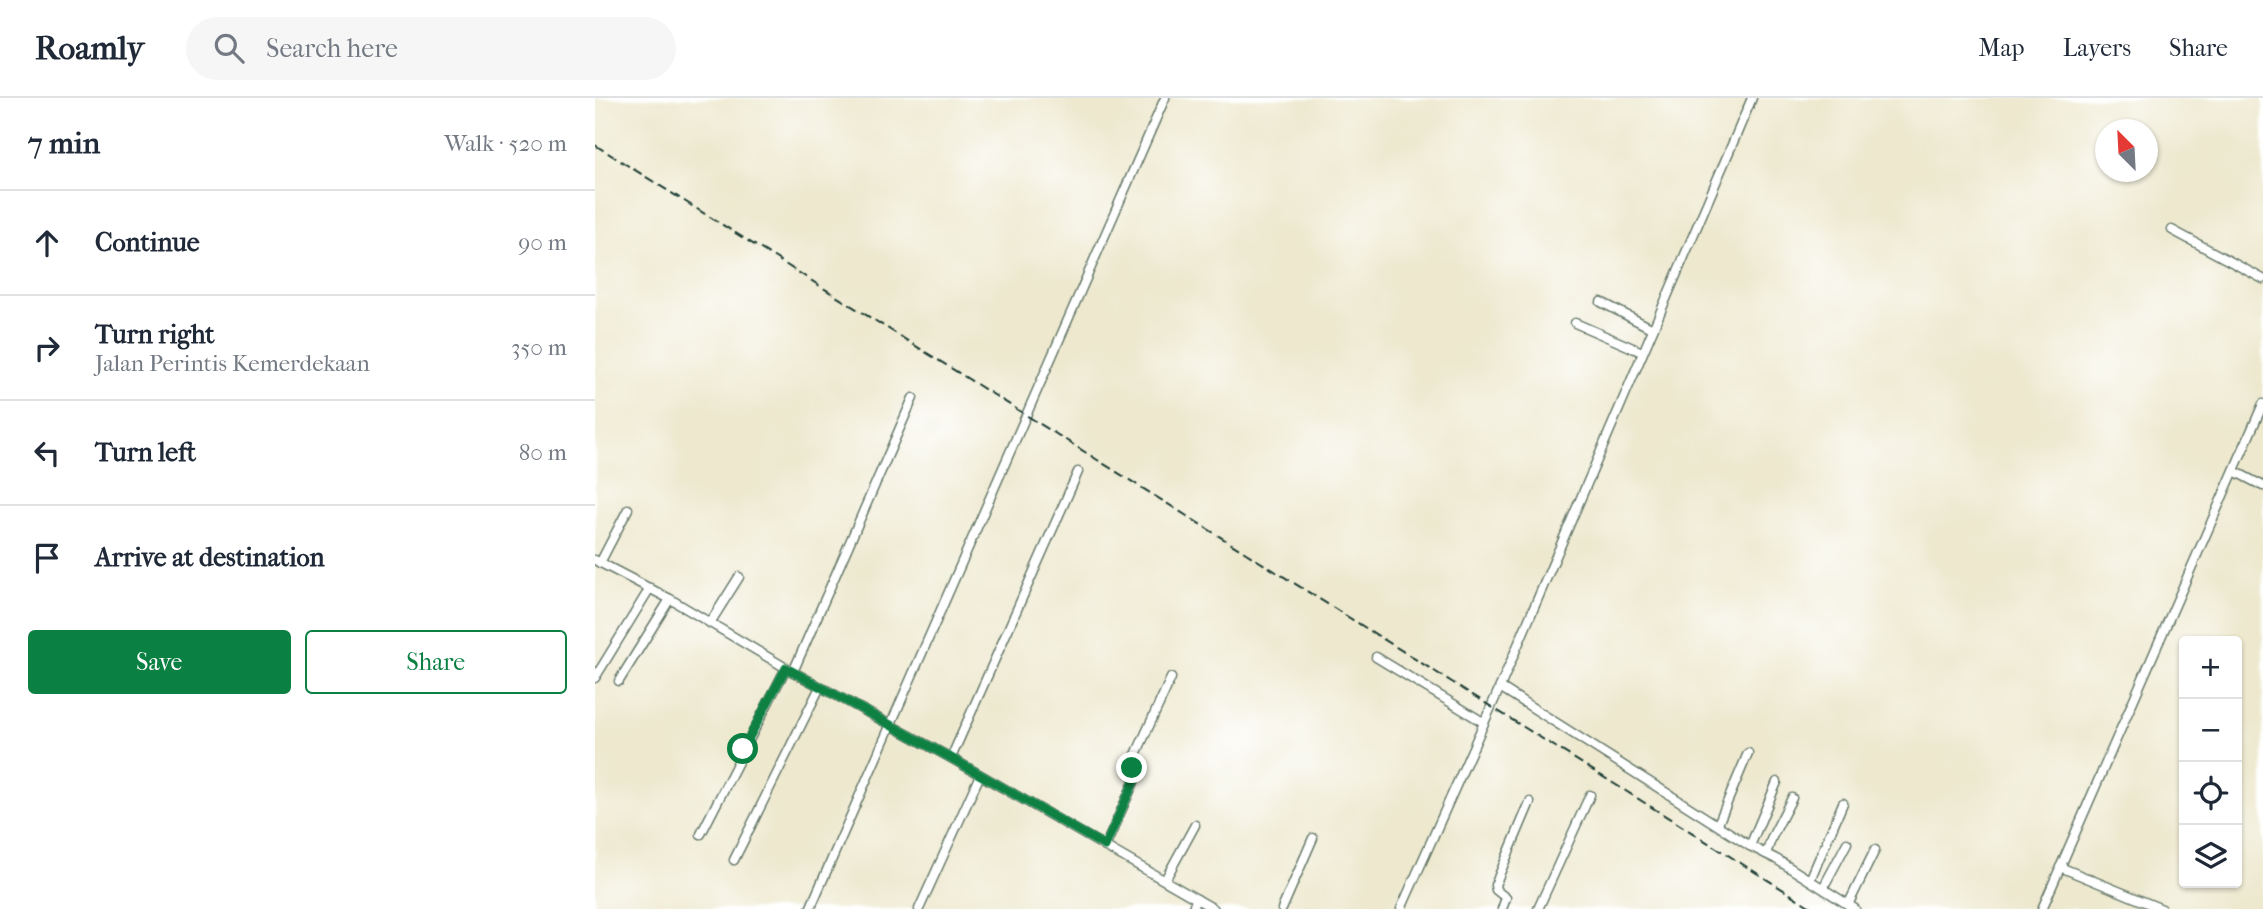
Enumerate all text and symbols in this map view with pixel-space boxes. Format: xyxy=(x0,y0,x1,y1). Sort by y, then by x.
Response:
search box xyxy=(186,17,676,80)
text: Roamly xyxy=(35,29,144,68)
icon: search xyxy=(210,29,248,67)
text: Search here xyxy=(266,33,398,64)
text: Map xyxy=(1979,34,2025,62)
text: Layers xyxy=(2063,34,2131,62)
text: Share xyxy=(2169,34,2228,62)
north arrow xyxy=(2095,119,2158,182)
text: 7 min xyxy=(28,126,100,161)
text: Walk · 520 m xyxy=(444,130,567,157)
icon: ahead xyxy=(28,224,66,262)
text: Continue xyxy=(95,227,200,258)
text: 90 m xyxy=(518,229,567,256)
text: Turn right xyxy=(95,319,215,350)
icon: right xyxy=(28,329,66,367)
text: 350 m xyxy=(511,334,567,361)
text: Jalan Perintis Kemerdekaan xyxy=(95,350,370,377)
icon: left xyxy=(28,434,66,472)
text: Turn left xyxy=(95,437,196,468)
text: 80 m xyxy=(519,439,567,466)
icon: arrive xyxy=(28,539,66,577)
text: Arrive at destination xyxy=(95,542,325,573)
button: Save xyxy=(28,630,291,694)
button: Share xyxy=(305,630,567,694)
map controls xyxy=(2179,636,2242,888)
button: + xyxy=(2179,636,2242,699)
button: − xyxy=(2179,699,2242,762)
route start xyxy=(727,733,758,764)
route end xyxy=(1116,752,1147,783)
button: locate xyxy=(2179,762,2242,825)
button: layers xyxy=(2179,825,2242,888)

